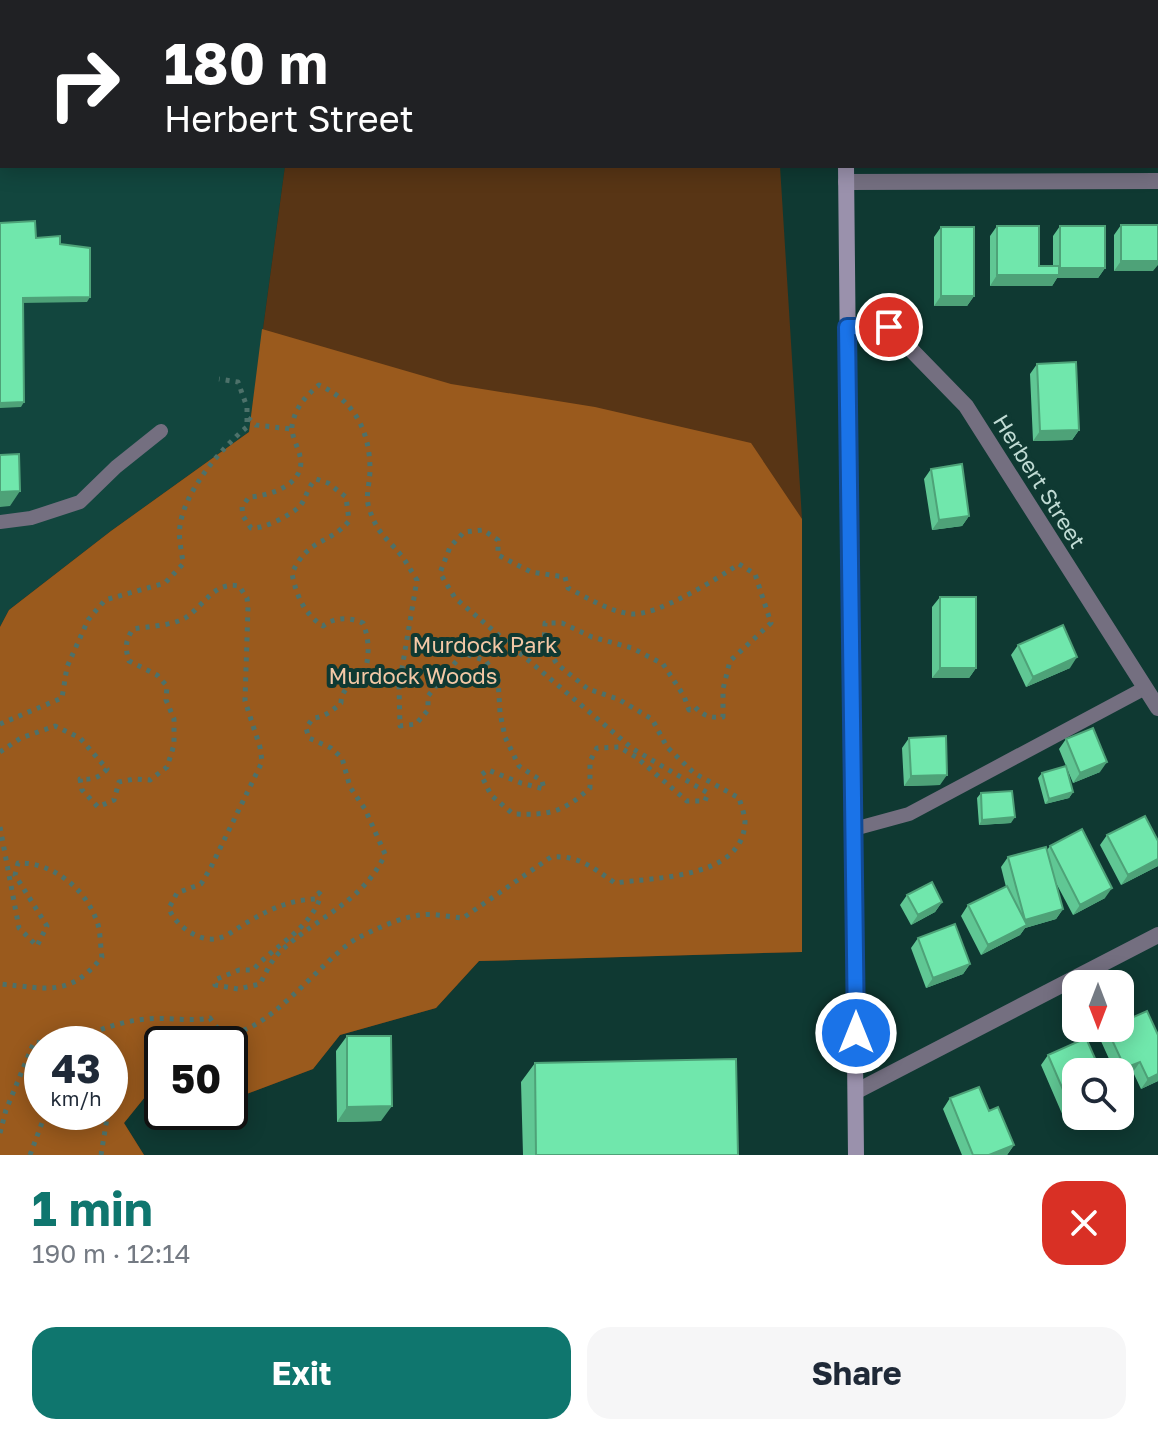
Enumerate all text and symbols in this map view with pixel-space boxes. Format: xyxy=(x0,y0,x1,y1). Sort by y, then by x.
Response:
text: 180 m xyxy=(164,29,328,96)
icon: right xyxy=(32,32,136,136)
text: Herbert Street xyxy=(164,97,414,140)
pin xyxy=(855,293,923,361)
icon: arrive xyxy=(867,305,911,349)
street label: Herbert Street xyxy=(988,409,1092,553)
park label: Murdock Park xyxy=(413,631,557,658)
park label: Murdock Woods xyxy=(328,662,498,689)
north arrow xyxy=(1062,970,1134,1042)
map controls xyxy=(1062,970,1134,1130)
position arrow xyxy=(814,991,898,1075)
speed limit sign: 50 xyxy=(144,1026,248,1130)
text: 43 xyxy=(51,1044,101,1092)
button: search xyxy=(1062,1058,1134,1130)
text: km/h xyxy=(51,1086,101,1110)
text: 1 min xyxy=(32,1179,153,1237)
button: close xyxy=(1042,1181,1126,1265)
text: 190 m · 12:14 xyxy=(32,1238,191,1269)
button: Exit xyxy=(32,1327,571,1419)
button: Share xyxy=(587,1327,1126,1419)

